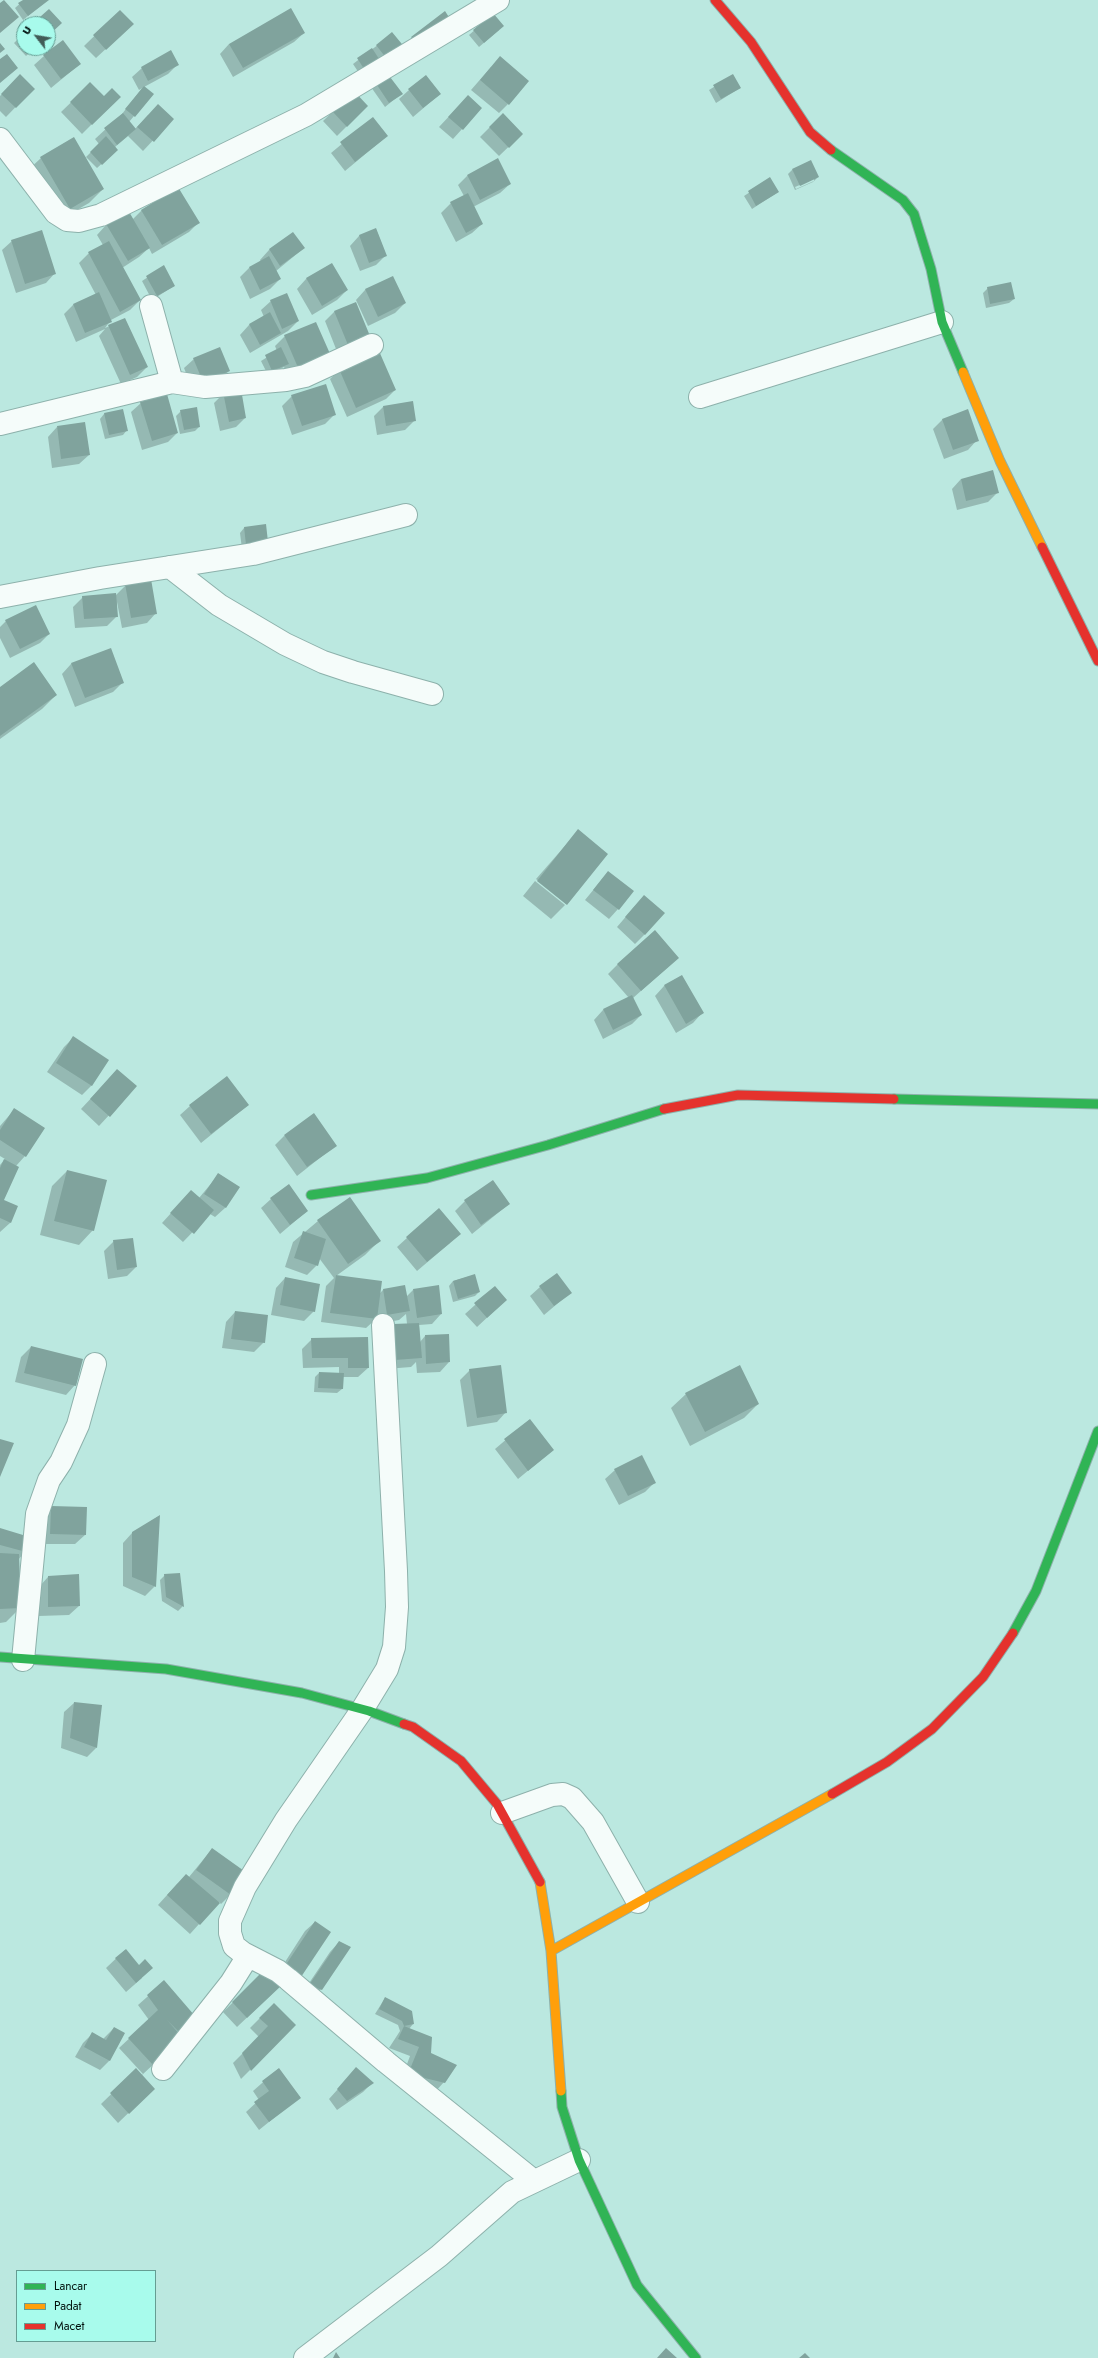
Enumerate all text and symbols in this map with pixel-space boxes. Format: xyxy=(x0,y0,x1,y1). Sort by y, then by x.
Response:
north arrow xyxy=(16,16,56,56)
text: U xyxy=(18,23,35,38)
legend xyxy=(16,2270,156,2342)
text: Lancar xyxy=(54,2277,87,2295)
text: Padat xyxy=(54,2297,81,2315)
text: Macet xyxy=(54,2317,84,2335)

